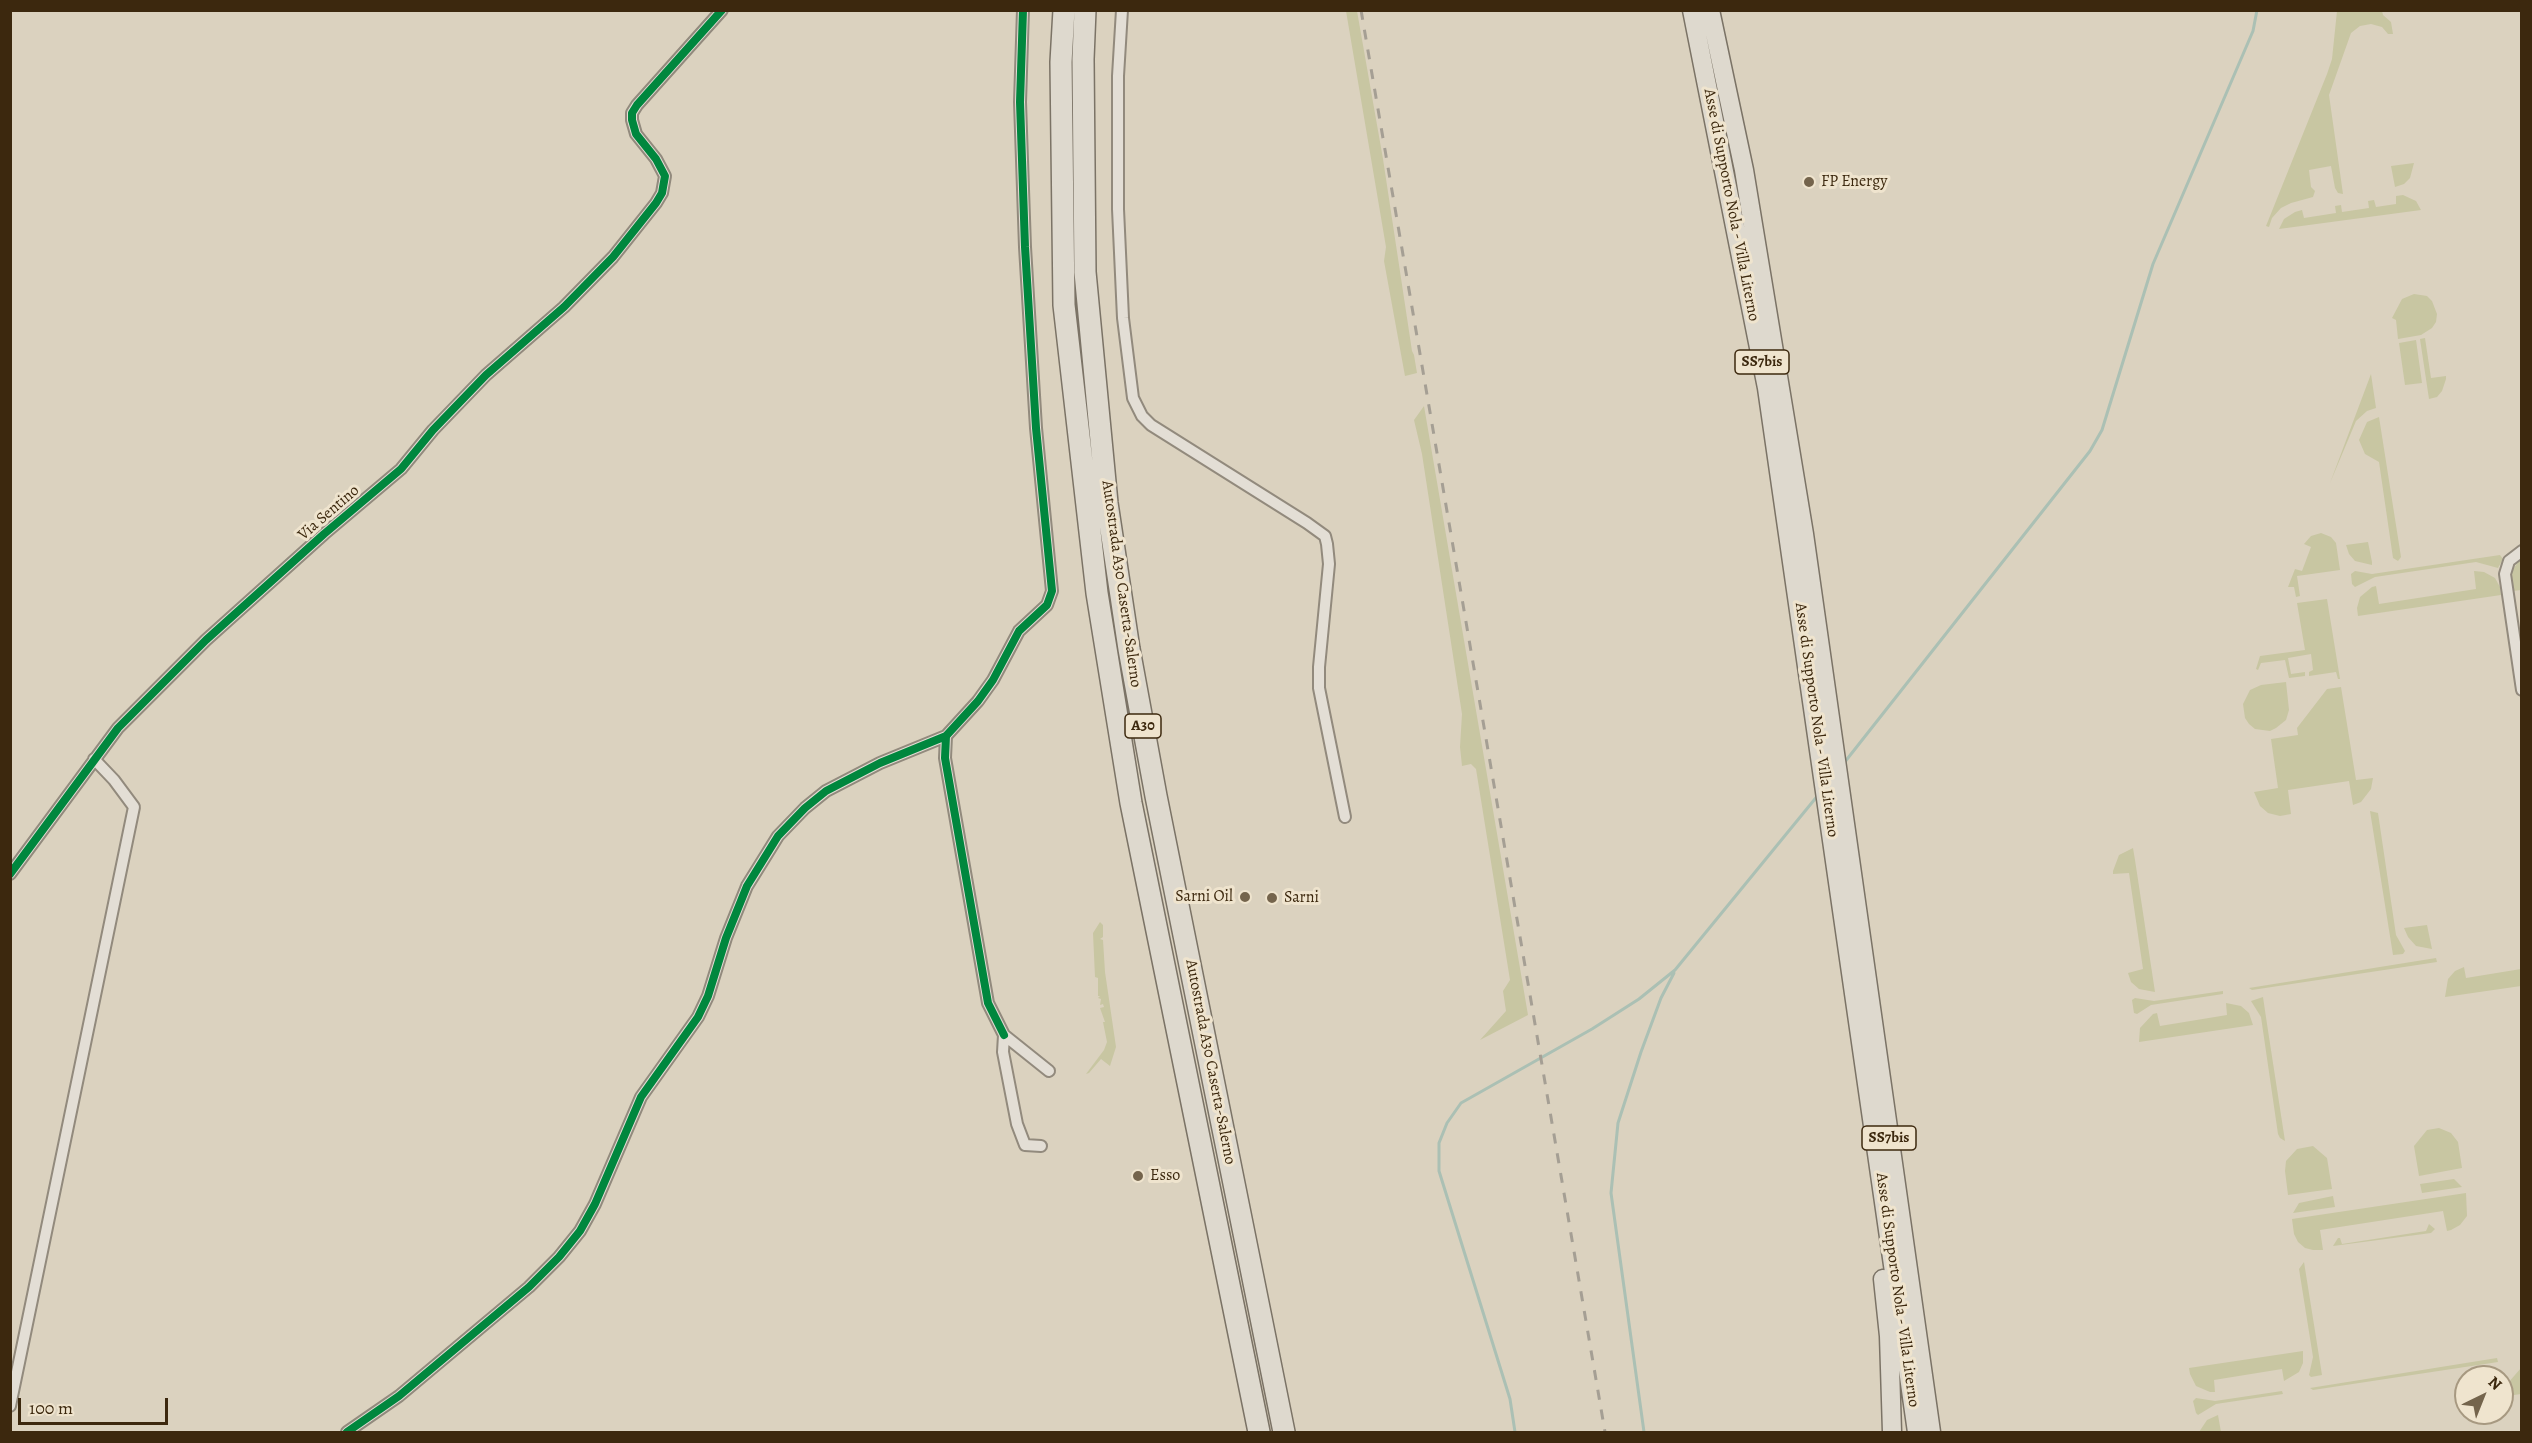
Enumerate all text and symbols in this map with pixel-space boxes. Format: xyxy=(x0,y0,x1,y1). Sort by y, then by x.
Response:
street label: Asse di Supporto Nola - Villa Literno xyxy=(1699,87,1763,323)
place label: FP Energy xyxy=(1821,172,1887,192)
marker: FP Energy xyxy=(1802,175,1816,189)
road number: SS7bis xyxy=(1735,350,1789,374)
street label: Autostrada A30 Caserta-Salerno xyxy=(1097,479,1145,689)
street label: Via Sentino xyxy=(294,481,364,545)
street label: Asse di Supporto Nola - Villa Literno xyxy=(1790,602,1842,838)
road number: A30 xyxy=(1125,714,1161,738)
place label: Sarni Oil xyxy=(1175,887,1233,907)
place label: Sarni xyxy=(1284,888,1319,908)
marker: Sarni Oil xyxy=(1238,890,1252,904)
marker: Sarni xyxy=(1265,891,1279,905)
street label: Autostrada A30 Caserta-Salerno xyxy=(1181,958,1239,1166)
road number: SS7bis xyxy=(1862,1126,1916,1150)
place label: Esso xyxy=(1150,1166,1180,1186)
marker: Esso xyxy=(1131,1169,1145,1183)
street label: Asse di Supporto Nola - Villa Literno xyxy=(1871,1172,1923,1408)
north arrow xyxy=(2454,1365,2514,1425)
text: N xyxy=(2483,1371,2507,1395)
scale bar xyxy=(21,1386,171,1424)
text: 100 m xyxy=(29,1396,73,1420)

